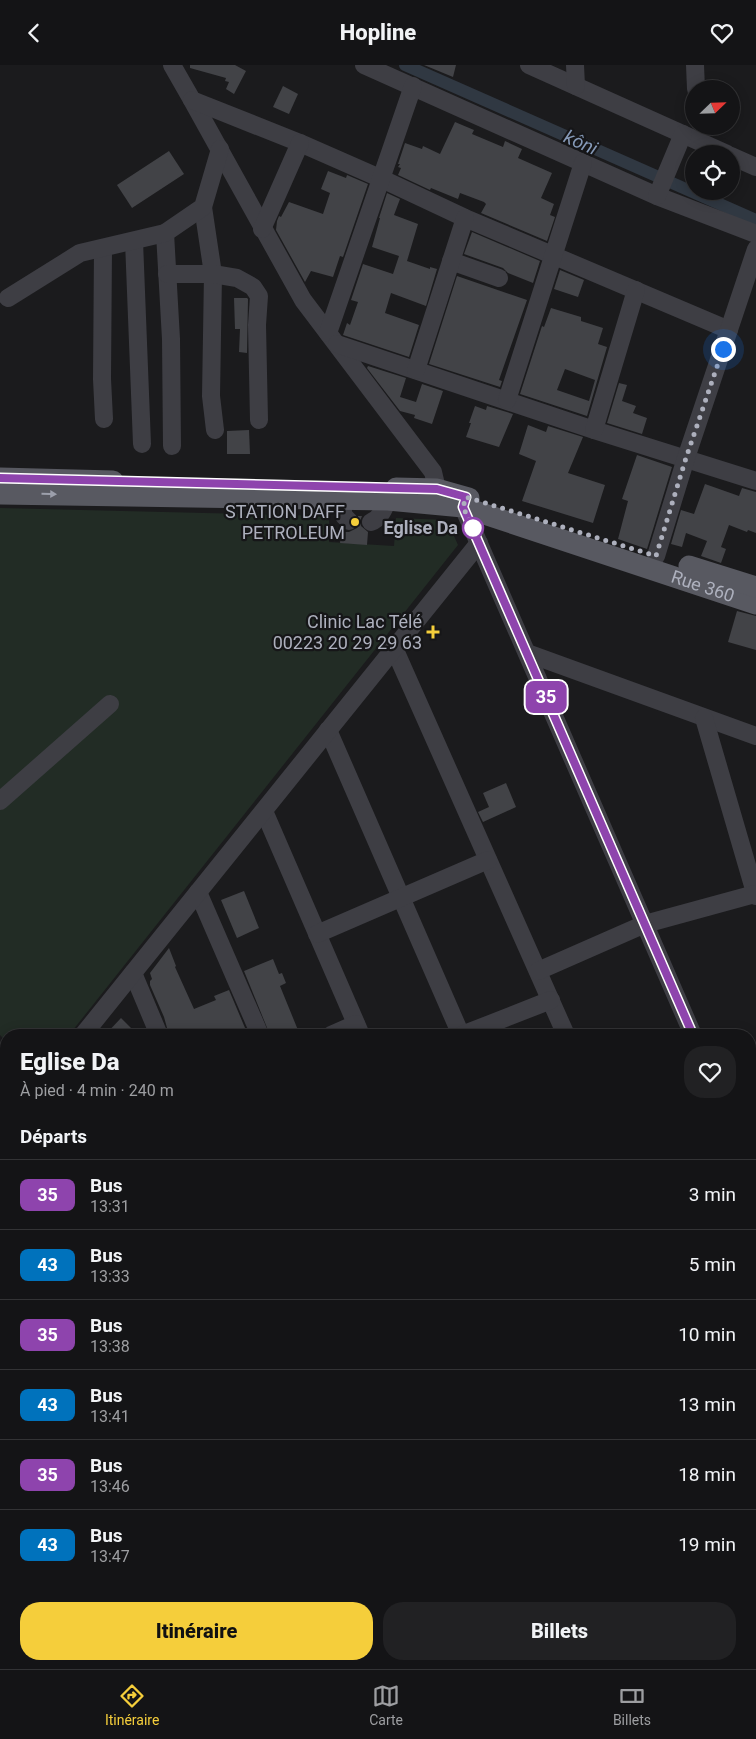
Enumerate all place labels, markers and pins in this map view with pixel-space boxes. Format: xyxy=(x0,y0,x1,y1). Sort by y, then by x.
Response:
place label: STATION DAFF PETROLEUM xyxy=(225,501,345,543)
marker: STATION DAFF PETROLEUM xyxy=(349,516,361,528)
place label: Eglise Da xyxy=(383,517,458,538)
marker: Eglise Da xyxy=(462,517,484,539)
place label: Clinic Lac Télé 00223 20 29 29 63 xyxy=(273,611,422,653)
marker: Clinic Lac Télé 00223 20 29 29 63 xyxy=(426,625,440,639)

